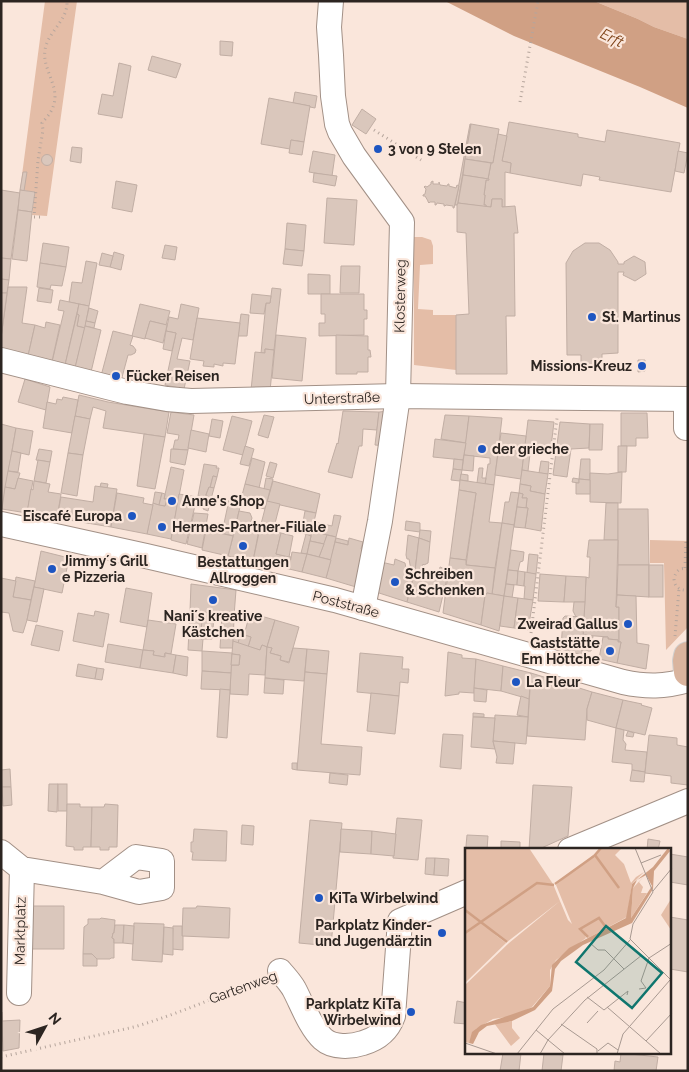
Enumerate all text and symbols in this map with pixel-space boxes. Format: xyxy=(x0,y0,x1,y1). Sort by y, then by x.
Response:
water label: Erft xyxy=(598,25,627,51)
place label: 3 von 9 Stelen xyxy=(388,141,482,157)
marker: 3 von 9 Stelen xyxy=(372,143,384,155)
street label: Klosterweg xyxy=(391,259,409,333)
place label: St. Martinus xyxy=(602,309,681,325)
marker: St. Martinus xyxy=(586,311,598,323)
place label: Missions-Kreuz xyxy=(531,358,632,374)
marker: Missions-Kreuz xyxy=(636,360,648,372)
place label: Fücker Reisen xyxy=(126,368,219,384)
marker: Fücker Reisen xyxy=(110,370,122,382)
street label: Unterstraße xyxy=(304,389,380,407)
place label: der grieche xyxy=(492,441,569,457)
marker: der grieche xyxy=(476,443,488,455)
place label: Anne's Shop xyxy=(182,493,264,509)
marker: Anne's Shop xyxy=(166,495,178,507)
place label: Eiscafé Europa xyxy=(23,508,122,524)
marker: Eiscafé Europa xyxy=(126,510,138,522)
place label: Hermes-Partner-Filiale xyxy=(172,519,327,535)
marker: Hermes-Partner-Filiale xyxy=(156,521,168,533)
marker: Bestattungen Allroggen xyxy=(237,540,249,552)
place label: Jimmy´s Grill e Pizzeria xyxy=(62,553,149,585)
place label: Bestattungen Allroggen xyxy=(197,554,289,586)
marker: Jimmy´s Grill e Pizzeria xyxy=(46,563,58,575)
place label: Schreiben & Schenken xyxy=(405,566,484,598)
marker: Schreiben & Schenken xyxy=(389,576,401,588)
street label: Poststraße xyxy=(311,587,381,621)
marker: Nani´s kreative Kästchen xyxy=(207,594,219,606)
place label: Nani´s kreative Kästchen xyxy=(164,608,263,640)
place label: Zweirad Gallus xyxy=(518,616,618,632)
marker: Zweirad Gallus xyxy=(622,618,634,630)
place label: Gaststätte Em Höttche xyxy=(521,635,601,667)
marker: Gaststätte Em Höttche xyxy=(604,645,616,657)
place label: La Fleur xyxy=(526,674,581,690)
marker: La Fleur xyxy=(510,676,522,688)
inset map xyxy=(465,848,672,1054)
place label: KiTa Wirbelwind xyxy=(329,890,438,906)
marker: KiTa Wirbelwind xyxy=(313,892,325,904)
street label: Marktplatz xyxy=(11,897,29,965)
place label: Parkplatz Kinder- und Jugendärztin xyxy=(315,917,432,949)
marker: Parkplatz Kinder- und Jugendärztin xyxy=(436,927,448,939)
street label: Gartenweg xyxy=(207,967,279,1007)
place label: Parkplatz KiTa Wirbelwind xyxy=(306,996,401,1028)
north arrow xyxy=(20,1002,70,1052)
marker: Parkplatz KiTa Wirbelwind xyxy=(405,1006,417,1018)
text: N xyxy=(45,1009,65,1028)

